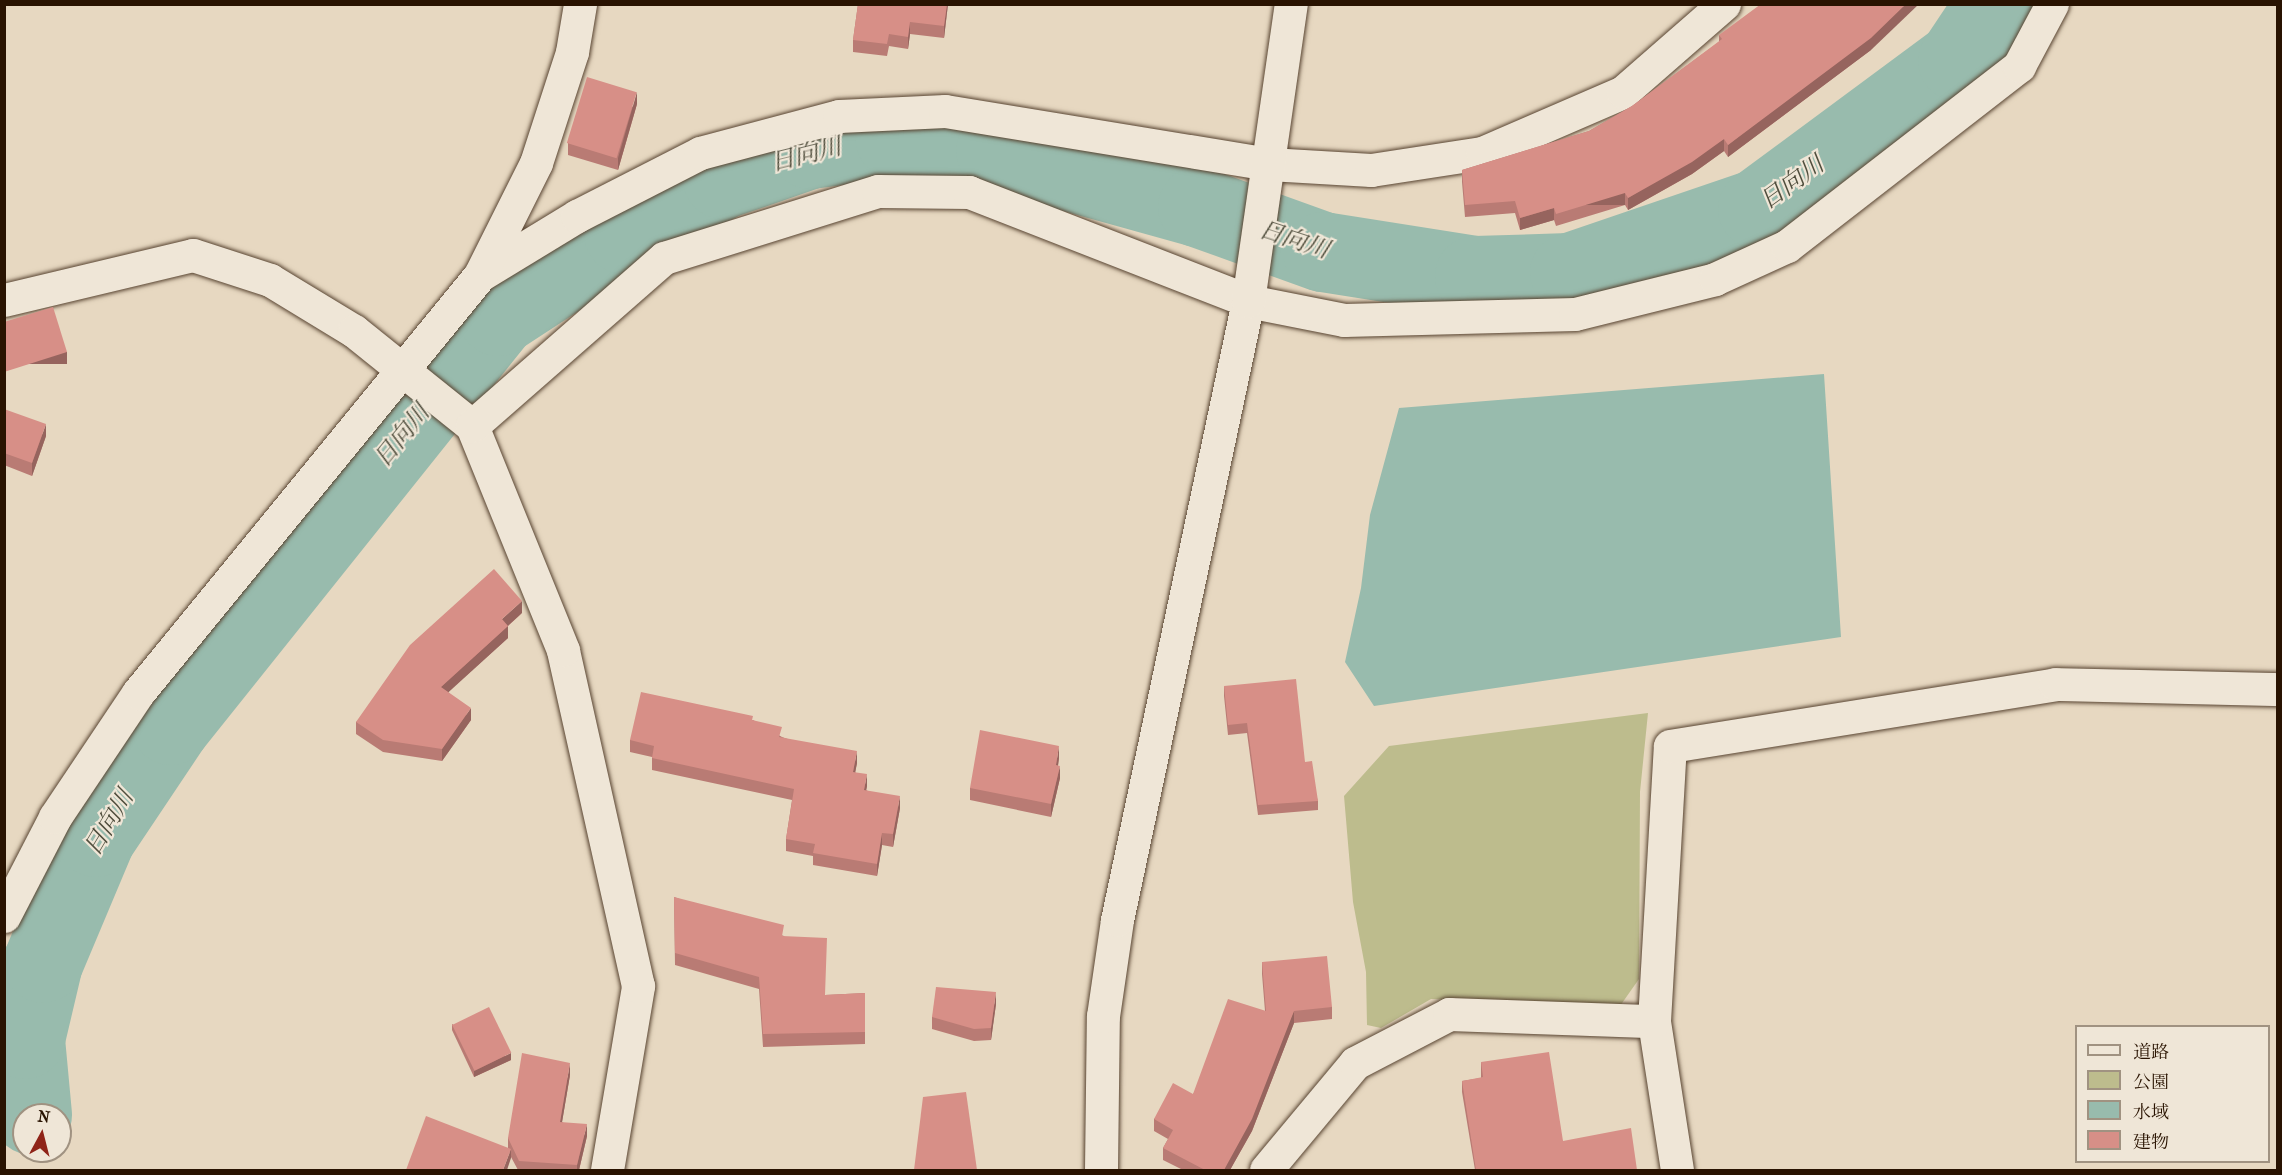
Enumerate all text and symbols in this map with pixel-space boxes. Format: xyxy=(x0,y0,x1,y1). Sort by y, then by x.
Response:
water label: 日向川 xyxy=(768,132,844,178)
water label: 日向川 xyxy=(1754,150,1830,216)
water label: 日向川 xyxy=(1255,215,1333,265)
water label: 日向川 xyxy=(368,399,436,473)
water label: 日向川 xyxy=(78,785,140,861)
legend xyxy=(2075,1025,2270,1163)
text: 道路 xyxy=(2133,1042,2169,1063)
text: 公園 xyxy=(2133,1072,2169,1093)
text: 水域 xyxy=(2133,1102,2169,1123)
north arrow xyxy=(12,1103,72,1163)
text: N xyxy=(37,1106,51,1127)
text: 建物 xyxy=(2133,1132,2169,1153)

